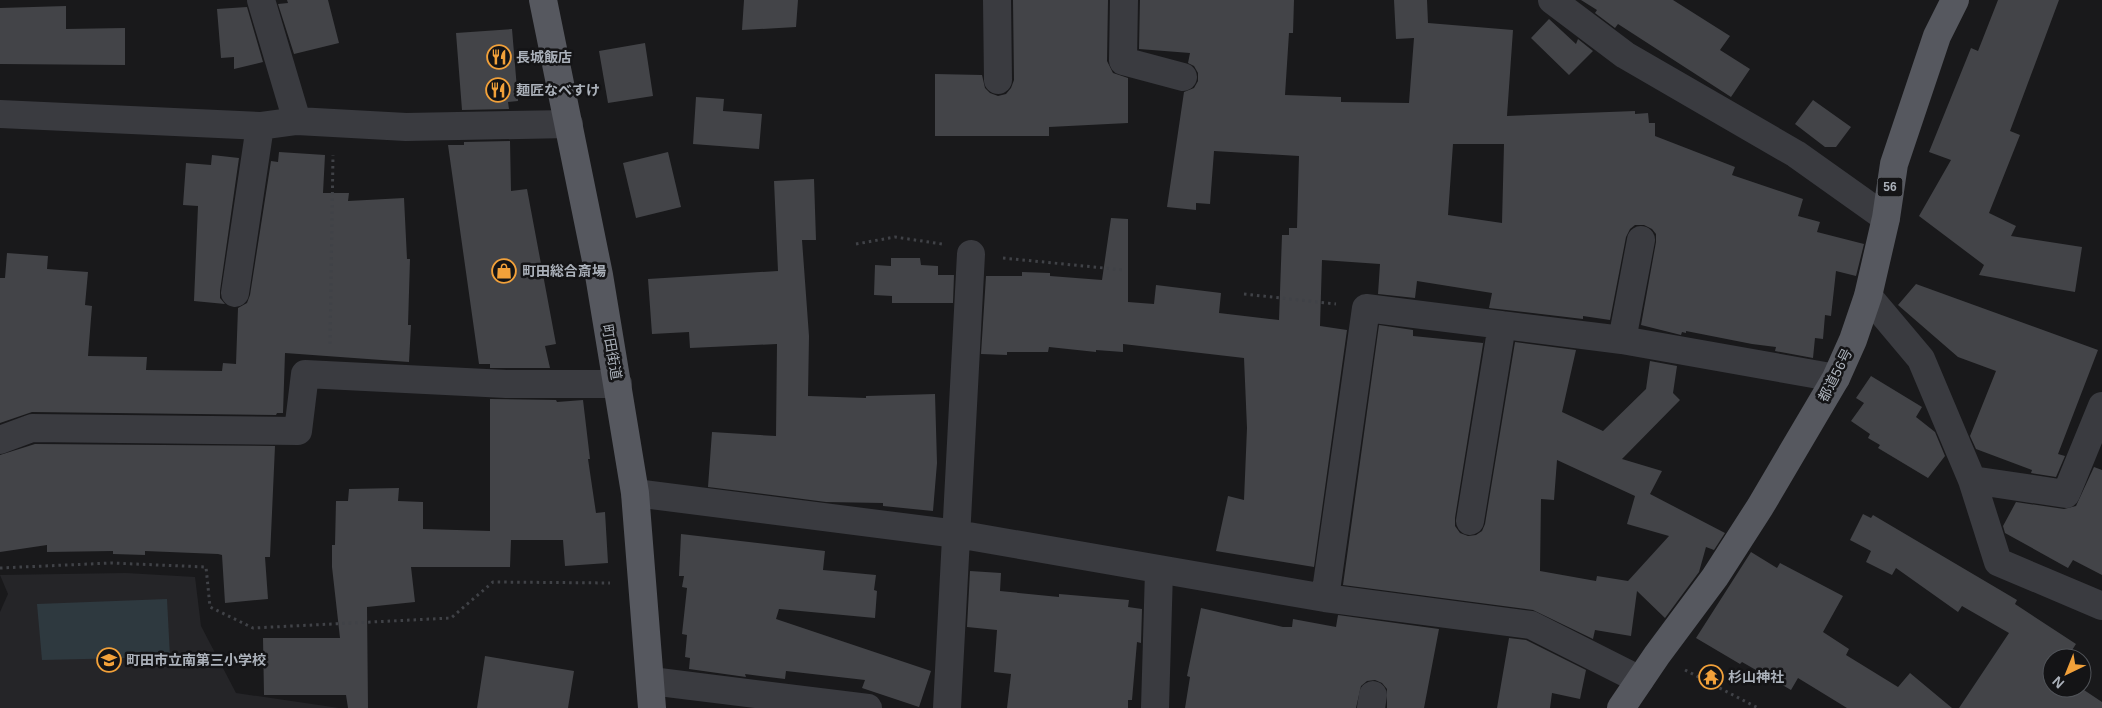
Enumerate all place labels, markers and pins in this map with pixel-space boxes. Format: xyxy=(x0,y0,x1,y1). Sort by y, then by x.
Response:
restaurant icon: 長城飯店 xyxy=(486,44,512,70)
place label: 長城飯店 xyxy=(516,49,572,65)
restaurant icon: 麺匠なべすけ xyxy=(485,77,511,103)
place label: 麺匠なべすけ xyxy=(516,82,600,98)
shop icon: 町田総合斎場 xyxy=(491,258,517,284)
place label: 町田総合斎場 xyxy=(522,263,606,279)
school or university icon: 町田市立南第三小学校 xyxy=(96,647,122,673)
place label: 町田市立南第三小学校 xyxy=(126,652,266,668)
temple icon: 杉山神社 xyxy=(1698,664,1724,690)
place label: 杉山神社 xyxy=(1728,669,1784,685)

